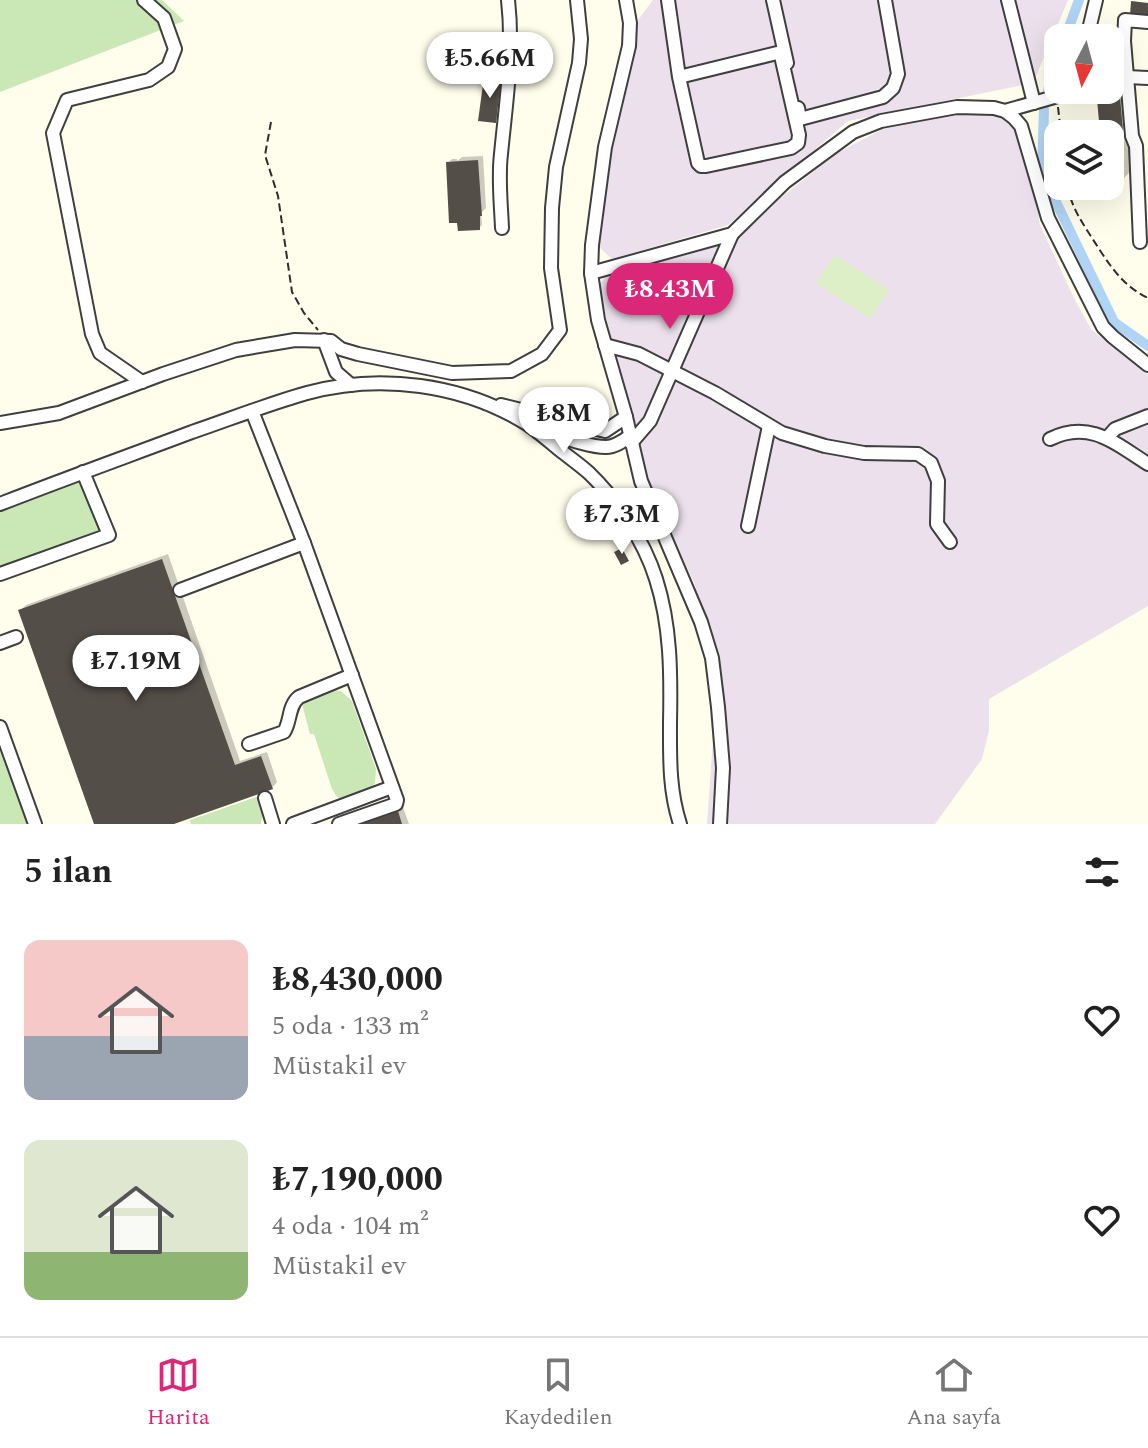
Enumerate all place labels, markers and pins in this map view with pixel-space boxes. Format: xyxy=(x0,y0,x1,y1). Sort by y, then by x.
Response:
pin: ₺5.66M xyxy=(425,32,555,100)
pin: ₺8.43M xyxy=(605,263,735,331)
pin: ₺8M xyxy=(525,387,603,455)
pin: ₺7.3M xyxy=(566,488,678,556)
pin: ₺7.19M xyxy=(71,635,201,703)

